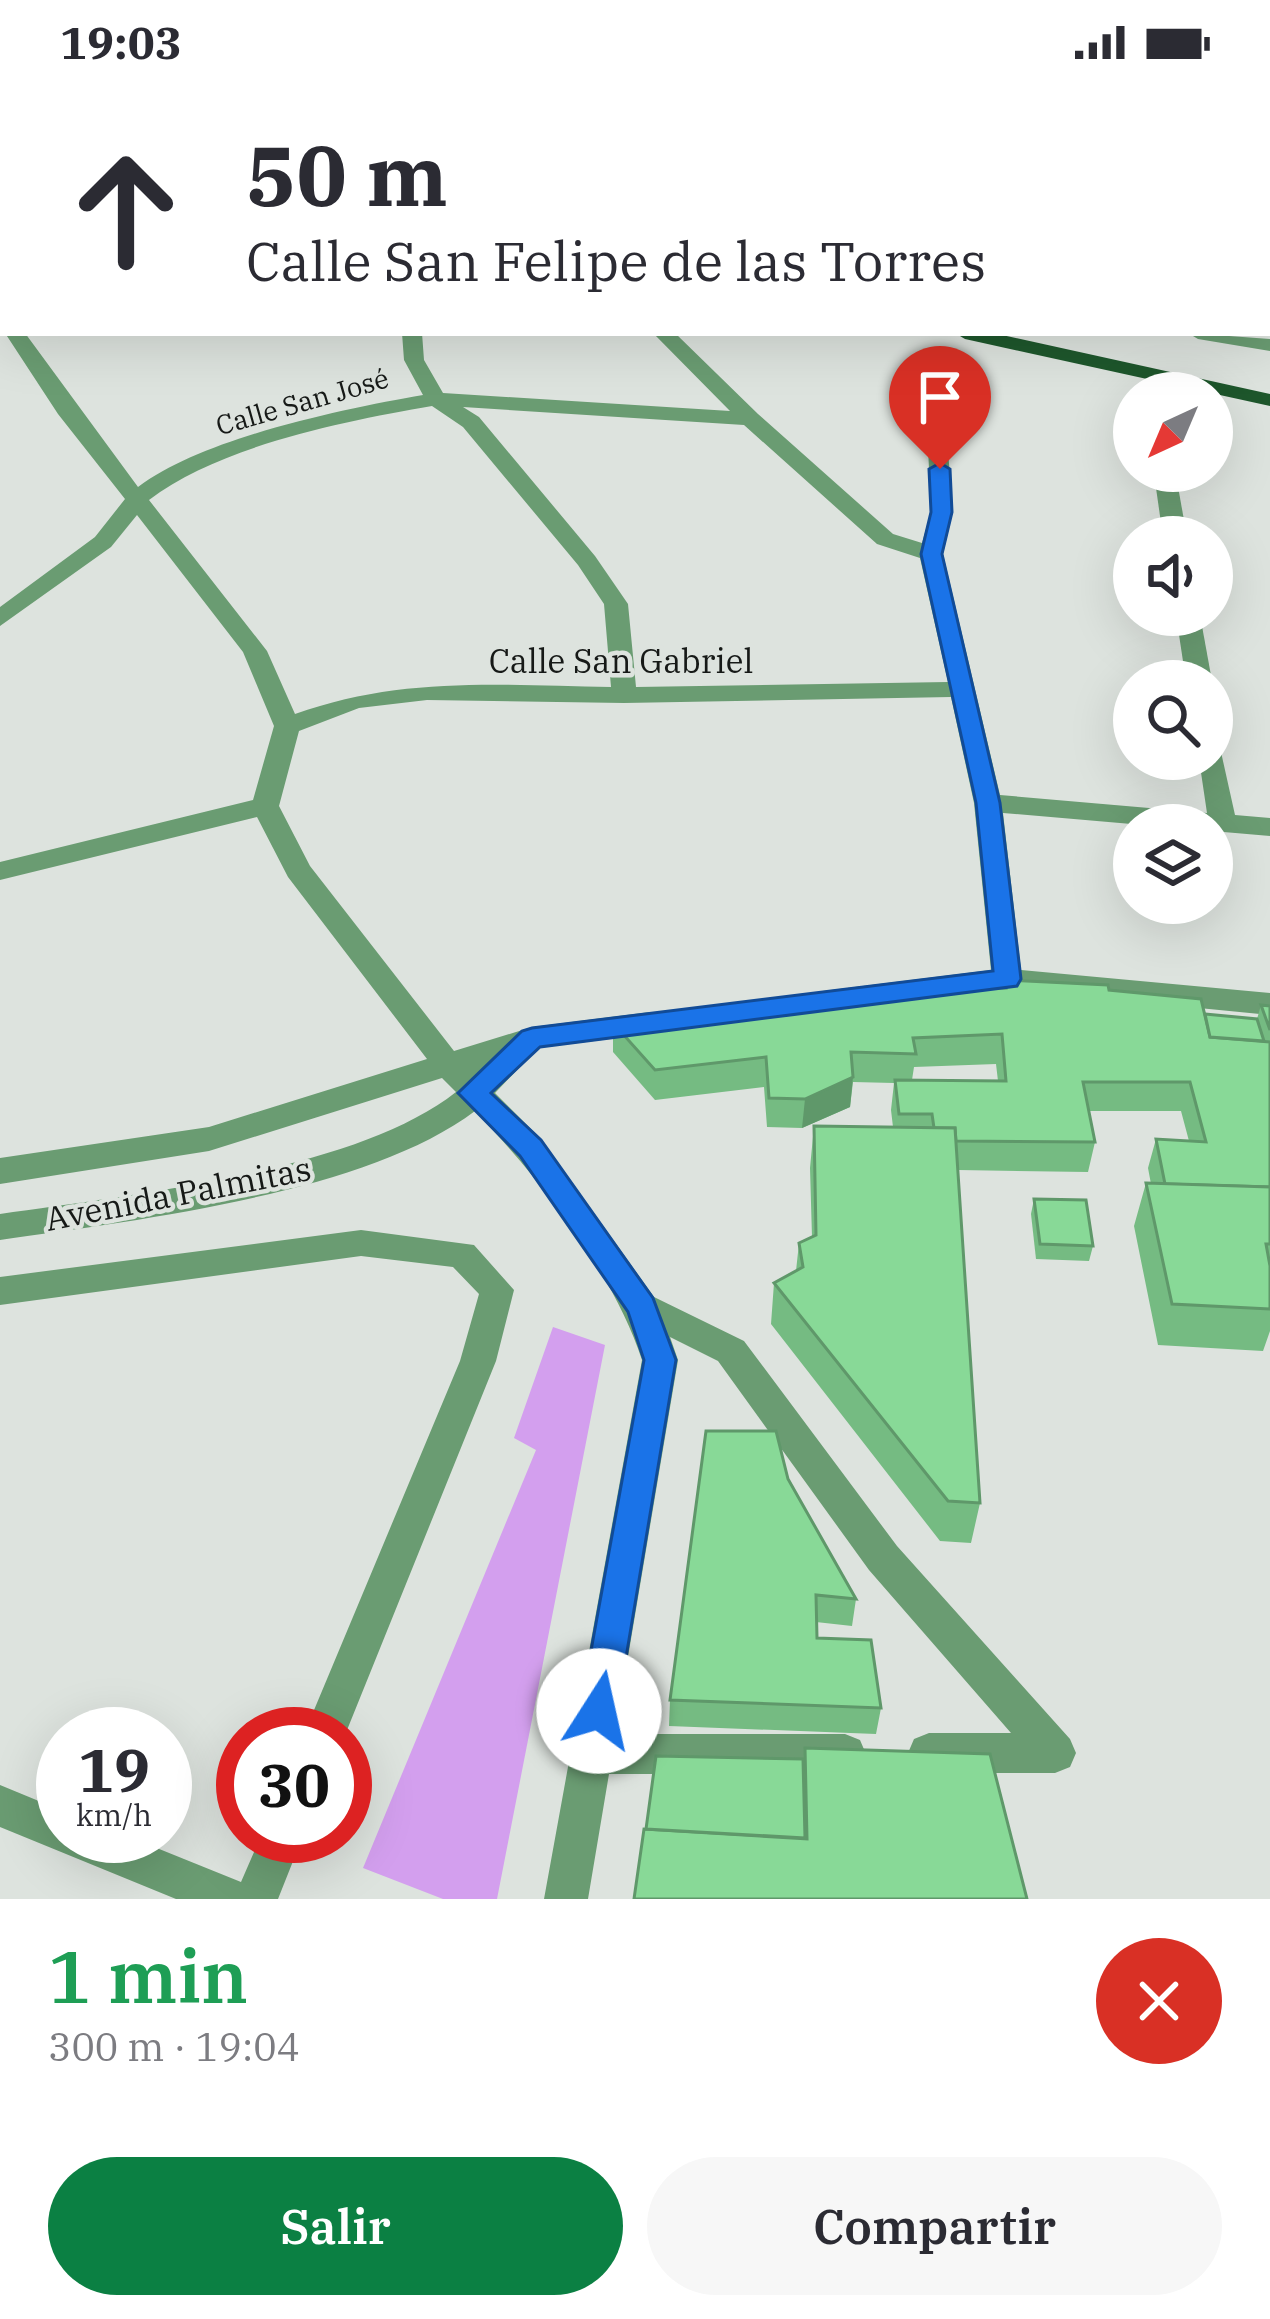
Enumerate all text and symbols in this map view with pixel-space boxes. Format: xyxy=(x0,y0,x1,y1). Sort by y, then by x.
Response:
text: 19:03 xyxy=(60,13,182,71)
text: 50 m xyxy=(246,120,448,229)
icon: ahead xyxy=(48,132,204,288)
text: Calle San Felipe de las Torres xyxy=(246,226,986,296)
pin xyxy=(889,346,991,469)
street label: Calle San José xyxy=(212,360,392,442)
icon: arrive xyxy=(907,364,973,430)
north arrow xyxy=(1113,372,1233,492)
map controls xyxy=(1113,372,1233,924)
button: sound xyxy=(1113,516,1233,636)
street label: Calle San Gabriel xyxy=(489,639,753,682)
button: search xyxy=(1113,660,1233,780)
button: layers xyxy=(1113,804,1233,924)
street label: Avenida Palmitas xyxy=(42,1146,314,1240)
position arrow xyxy=(536,1648,662,1774)
speed limit sign: 30 xyxy=(216,1707,372,1863)
text: 19 xyxy=(78,1730,150,1809)
text: km/h xyxy=(76,1795,152,1834)
text: 1 min xyxy=(48,1929,248,2023)
button: close xyxy=(1096,1938,1222,2064)
text: 300 m · 19:04 xyxy=(48,2021,300,2072)
button: Salir xyxy=(48,2157,623,2295)
button: Compartir xyxy=(647,2157,1222,2295)

